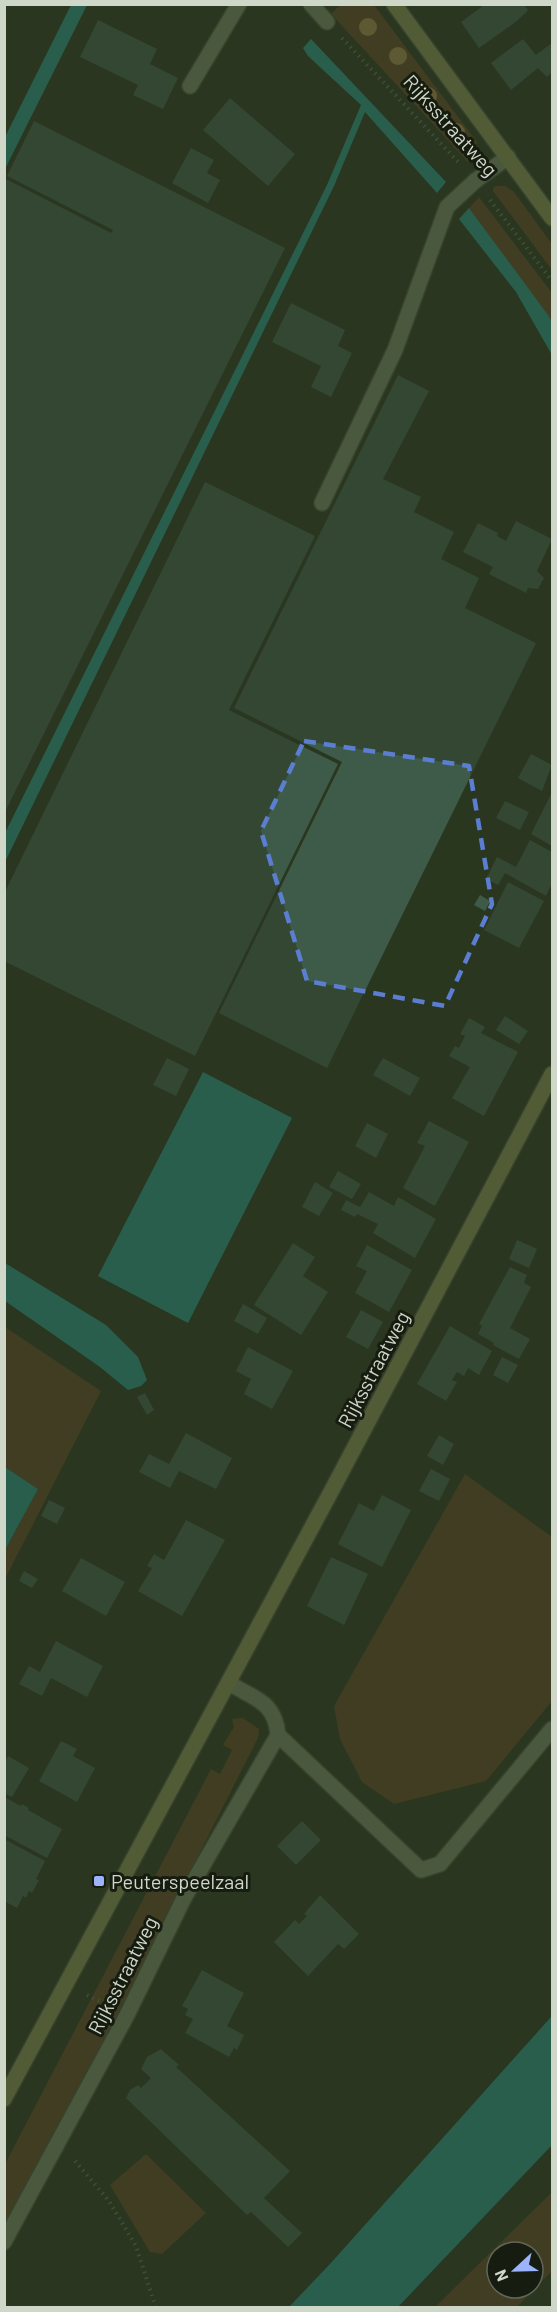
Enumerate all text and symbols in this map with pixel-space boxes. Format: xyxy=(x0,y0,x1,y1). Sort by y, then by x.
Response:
street label: Rijksstraatweg xyxy=(399,69,503,181)
street label: Rijksstraatweg xyxy=(332,1307,414,1431)
place label: Peuterspeelzaal xyxy=(111,1869,249,1893)
marker: Peuterspeelzaal xyxy=(92,1874,106,1888)
street label: Rijksstraatweg xyxy=(82,1912,162,2038)
north arrow xyxy=(485,2240,545,2300)
text: N xyxy=(490,2267,511,2284)

